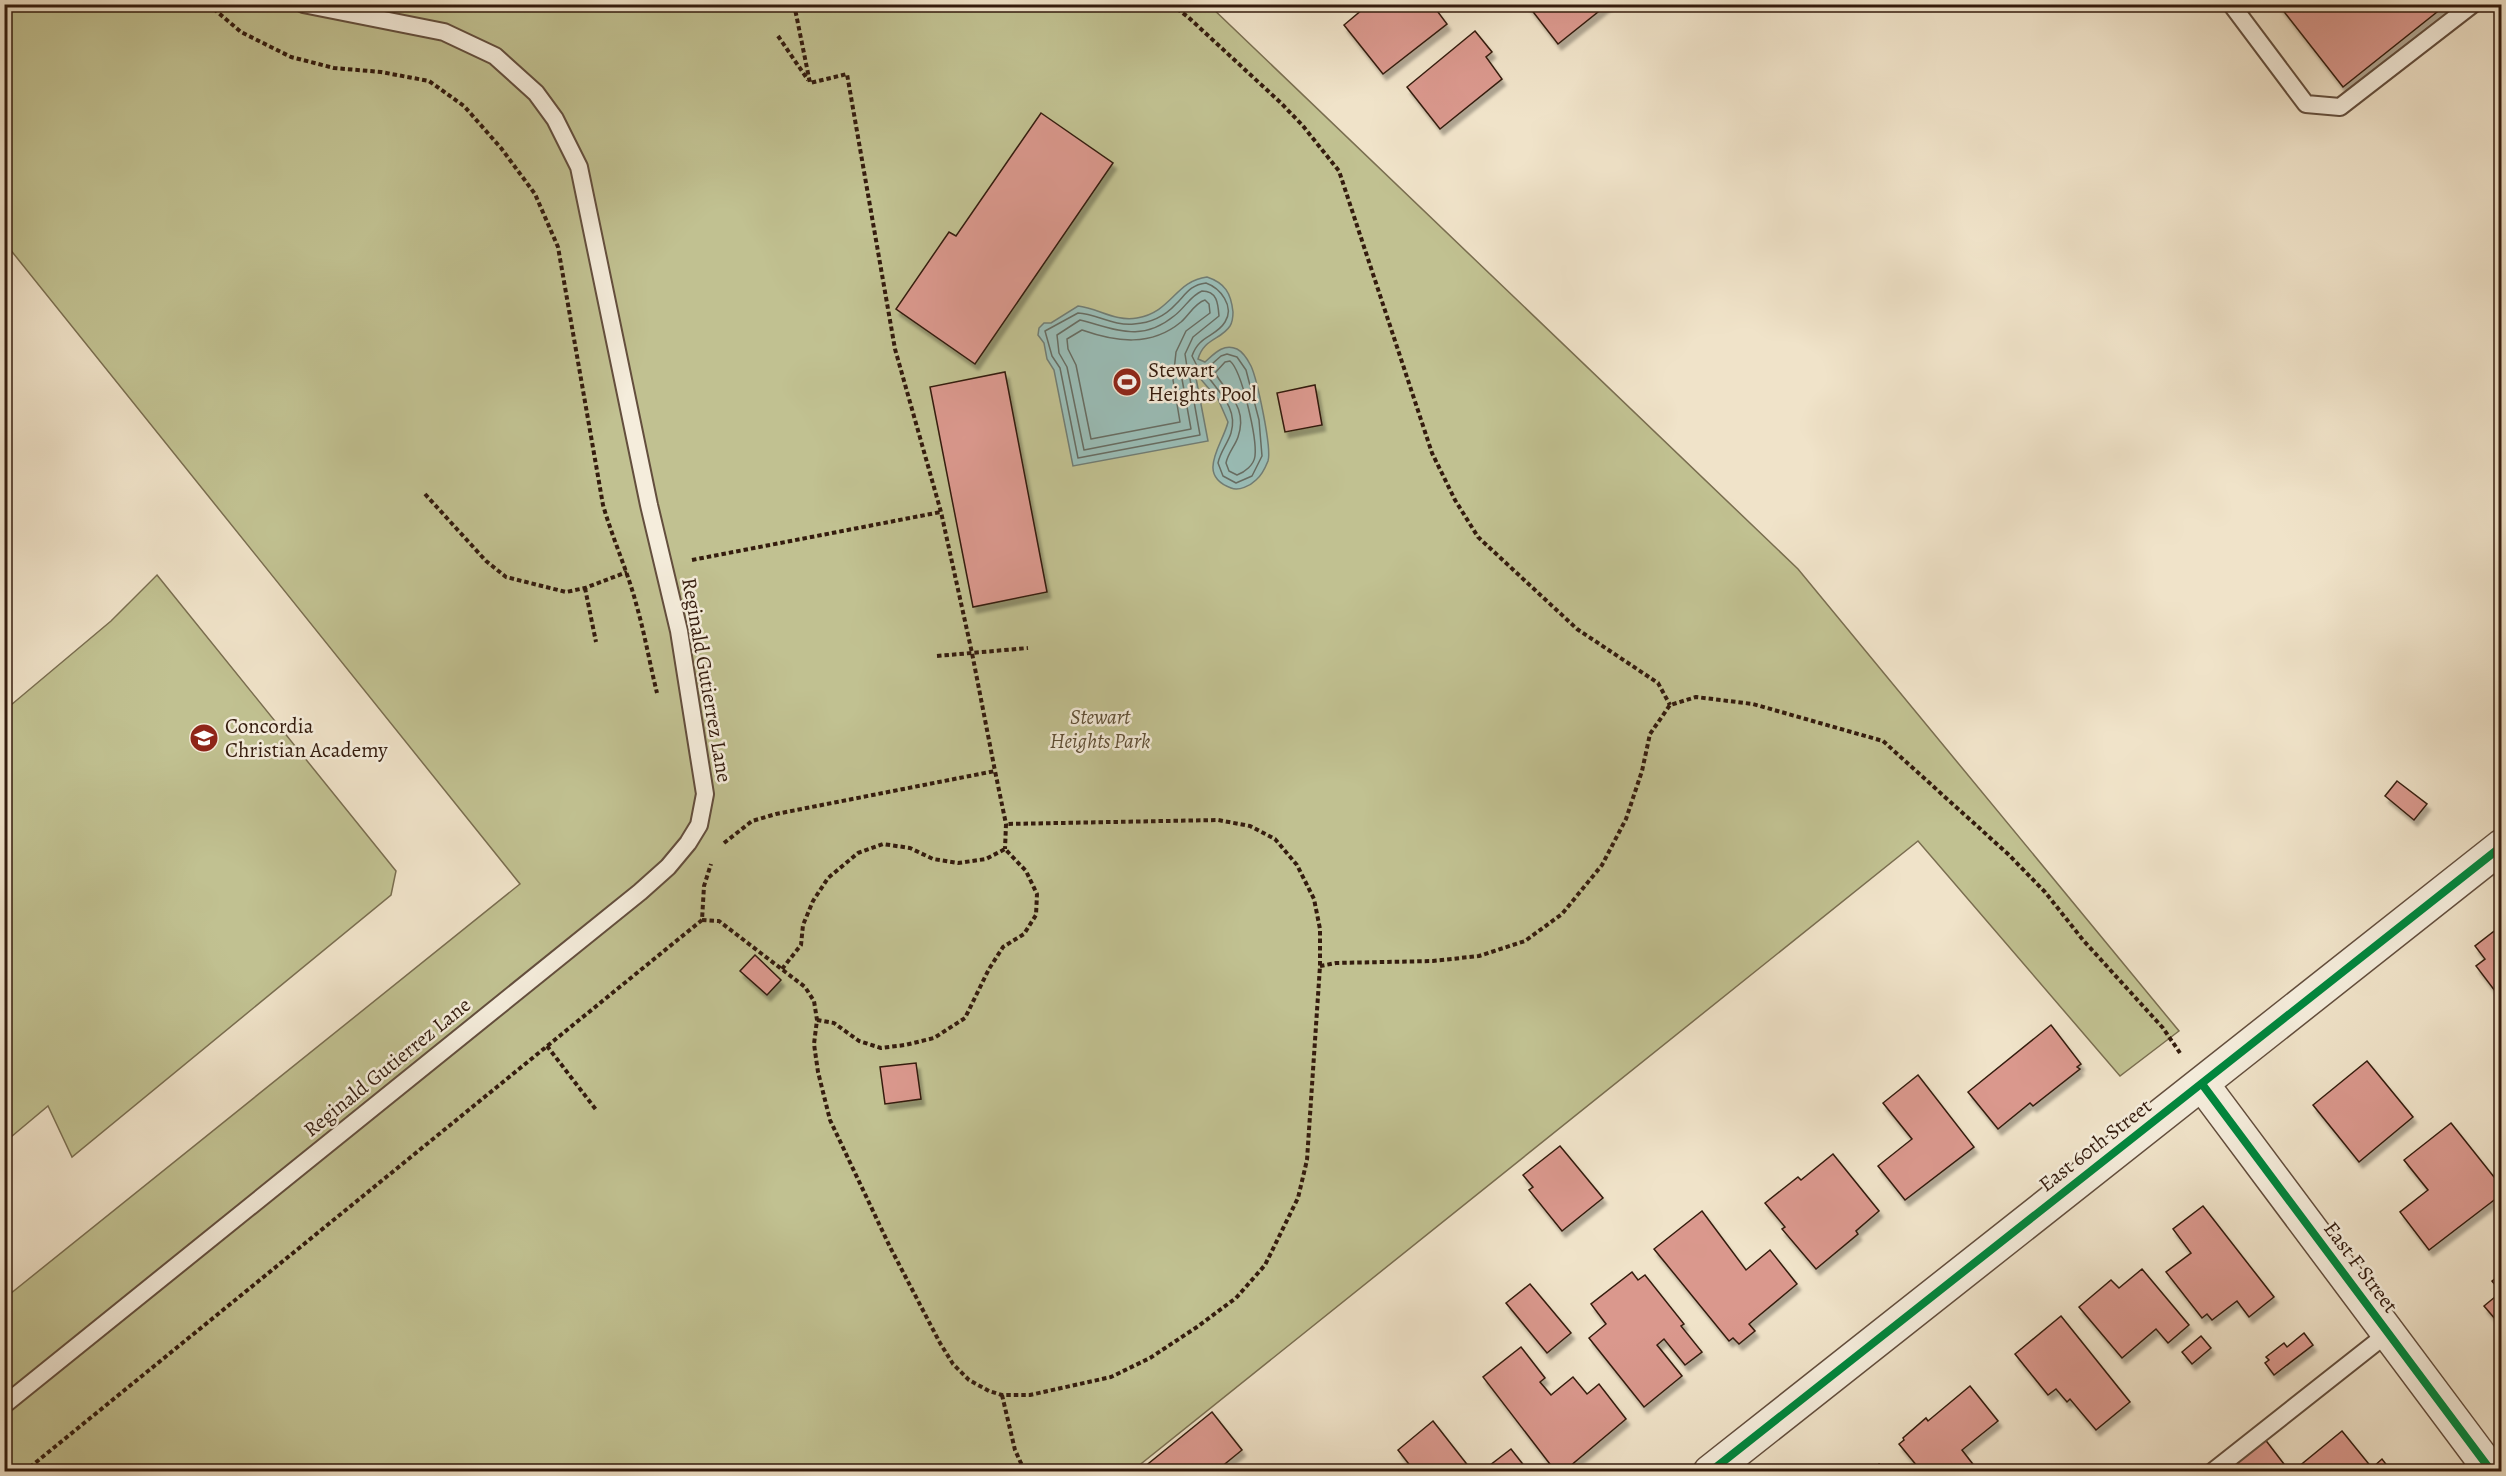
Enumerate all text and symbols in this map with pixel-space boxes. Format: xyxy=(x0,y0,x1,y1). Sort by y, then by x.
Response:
place label: Stewart Heights Pool xyxy=(1148,356,1257,408)
sports icon: Stewart Heights Pool xyxy=(1111,366,1143,398)
street label: Reginald Gutierrez Lane xyxy=(675,575,739,785)
park label: Stewart Heights Park xyxy=(1050,703,1150,755)
place label: Concordia Christian Academy xyxy=(225,712,388,764)
school or university icon: Concordia Christian Academy xyxy=(188,722,220,754)
street label: Reginald Gutierrez Lane xyxy=(298,991,476,1143)
street label: East 60th Street xyxy=(2033,1092,2157,1198)
street label: East F Street xyxy=(2317,1216,2405,1319)

